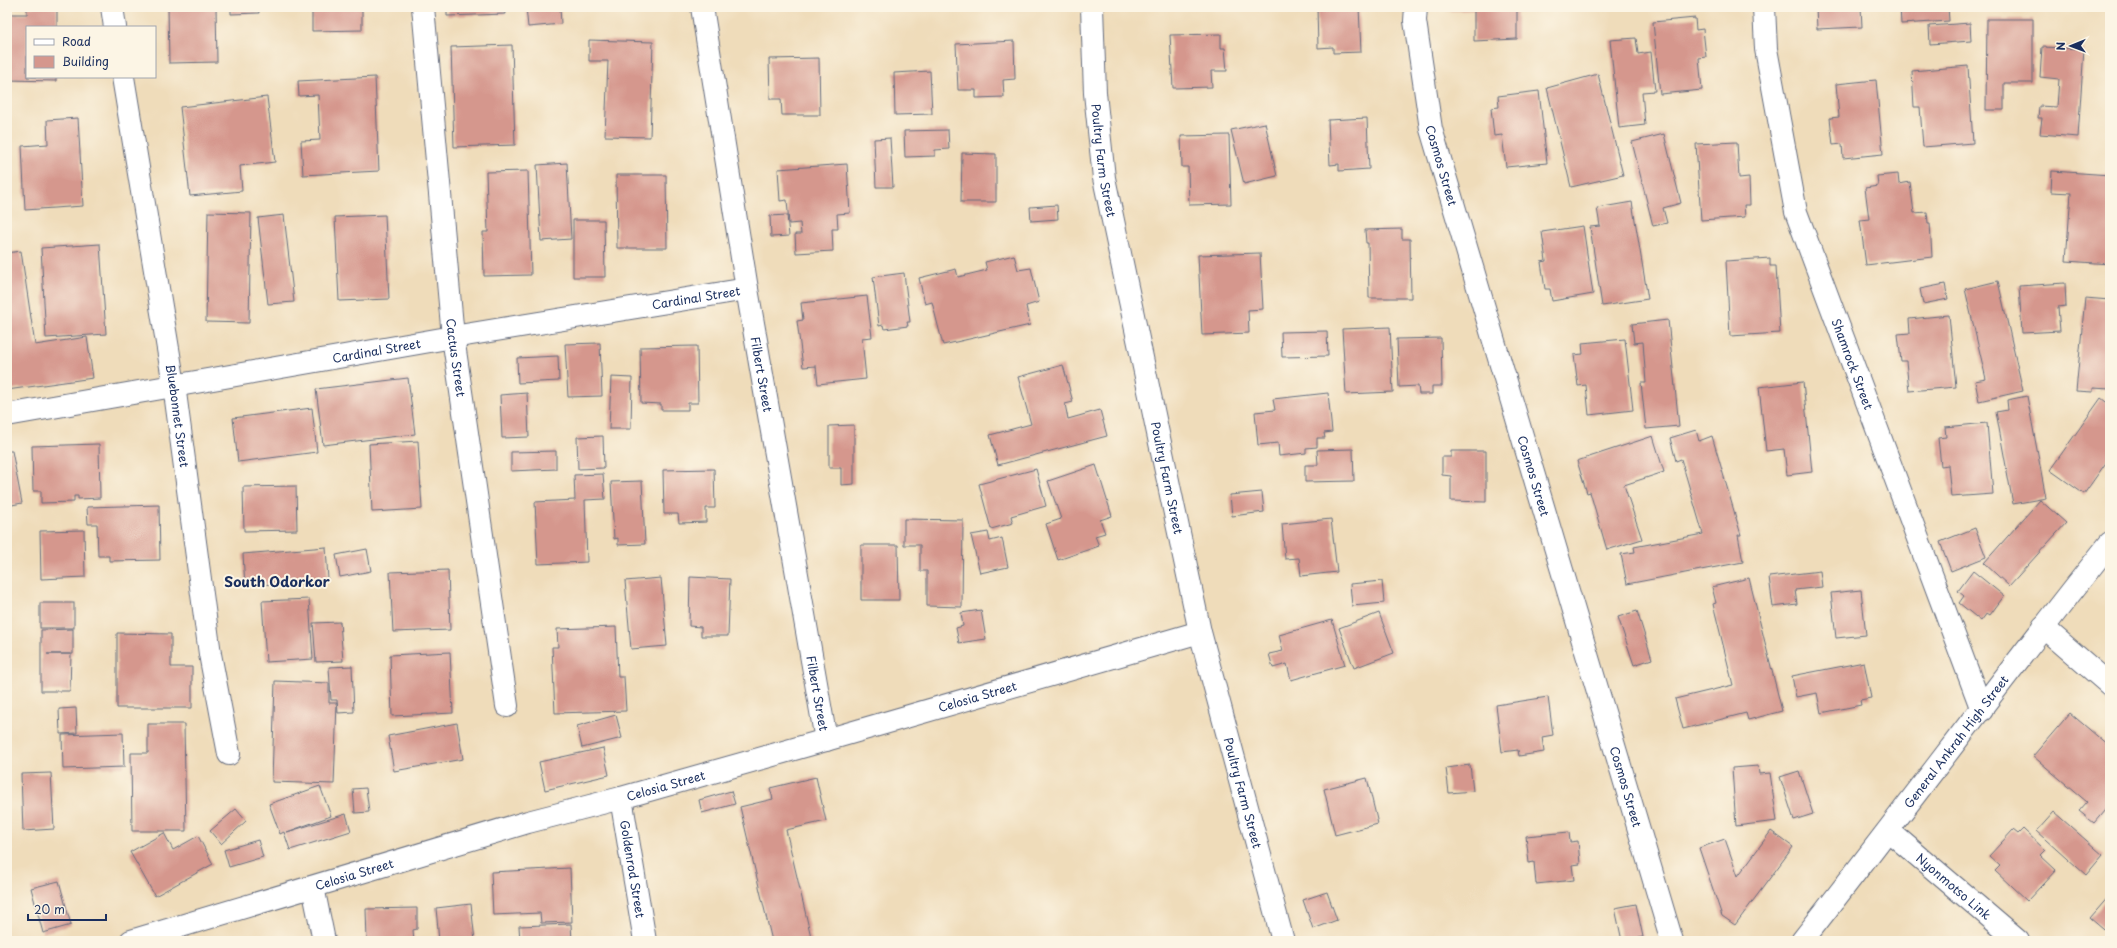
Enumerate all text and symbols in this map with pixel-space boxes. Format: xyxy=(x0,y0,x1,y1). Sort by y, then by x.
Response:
legend xyxy=(26,26,156,78)
north arrow xyxy=(2051,26,2091,66)
text: Road xyxy=(62,32,91,50)
text: N xyxy=(2052,41,2069,51)
text: Building xyxy=(62,52,109,70)
street label: Poultry Farm Street xyxy=(1087,103,1121,219)
street label: Cosmos Street xyxy=(1421,123,1462,208)
street label: Cardinal Street xyxy=(650,281,742,313)
street label: Shamrock Street xyxy=(1828,316,1878,412)
street label: Cactus Street xyxy=(442,317,471,398)
street label: Cardinal Street xyxy=(331,334,422,367)
street label: Filbert Street xyxy=(746,335,777,413)
street label: Bluebonnet Street xyxy=(162,363,194,468)
street label: Poultry Farm Street xyxy=(1147,420,1188,536)
street label: Cosmos Street xyxy=(1513,433,1555,519)
district label: South Odorkor xyxy=(224,571,331,592)
street label: Filbert Street xyxy=(802,654,833,732)
street label: General Ankrah High Street xyxy=(1899,671,2013,812)
street label: Celosia Street xyxy=(936,676,1019,716)
street label: Poultry Farm Street xyxy=(1220,735,1267,850)
street label: Cosmos Street xyxy=(1606,744,1647,829)
street label: Celosia Street xyxy=(624,766,707,805)
street label: Goldenrod Street xyxy=(616,819,650,919)
street label: Nyonmotso Link xyxy=(1912,849,1995,924)
street label: Celosia Street xyxy=(313,854,396,894)
scale bar xyxy=(28,896,106,922)
text: 20 m xyxy=(34,900,65,918)

